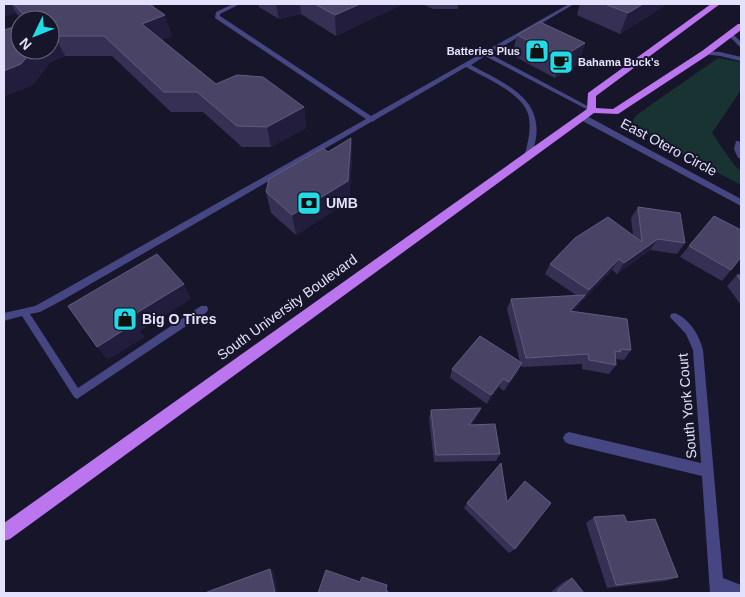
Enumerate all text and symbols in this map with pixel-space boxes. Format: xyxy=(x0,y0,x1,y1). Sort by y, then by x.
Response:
north arrow xyxy=(10,10,60,60)
text: N xyxy=(16,35,35,53)
shop icon: Batteries Plus xyxy=(524,38,550,64)
place label: Batteries Plus xyxy=(447,45,520,57)
cafe icon: Bahama Buck’s xyxy=(548,49,574,75)
place label: Bahama Buck’s xyxy=(578,56,660,68)
street label: East Otero Circle xyxy=(618,115,720,179)
bank icon: UMB xyxy=(296,190,322,216)
place label: UMB xyxy=(326,195,358,211)
street label: South University Boulevard xyxy=(214,251,360,363)
shop icon: Big O Tires xyxy=(112,306,138,332)
place label: Big O Tires xyxy=(142,311,217,327)
street label: South York Court xyxy=(674,352,700,459)

